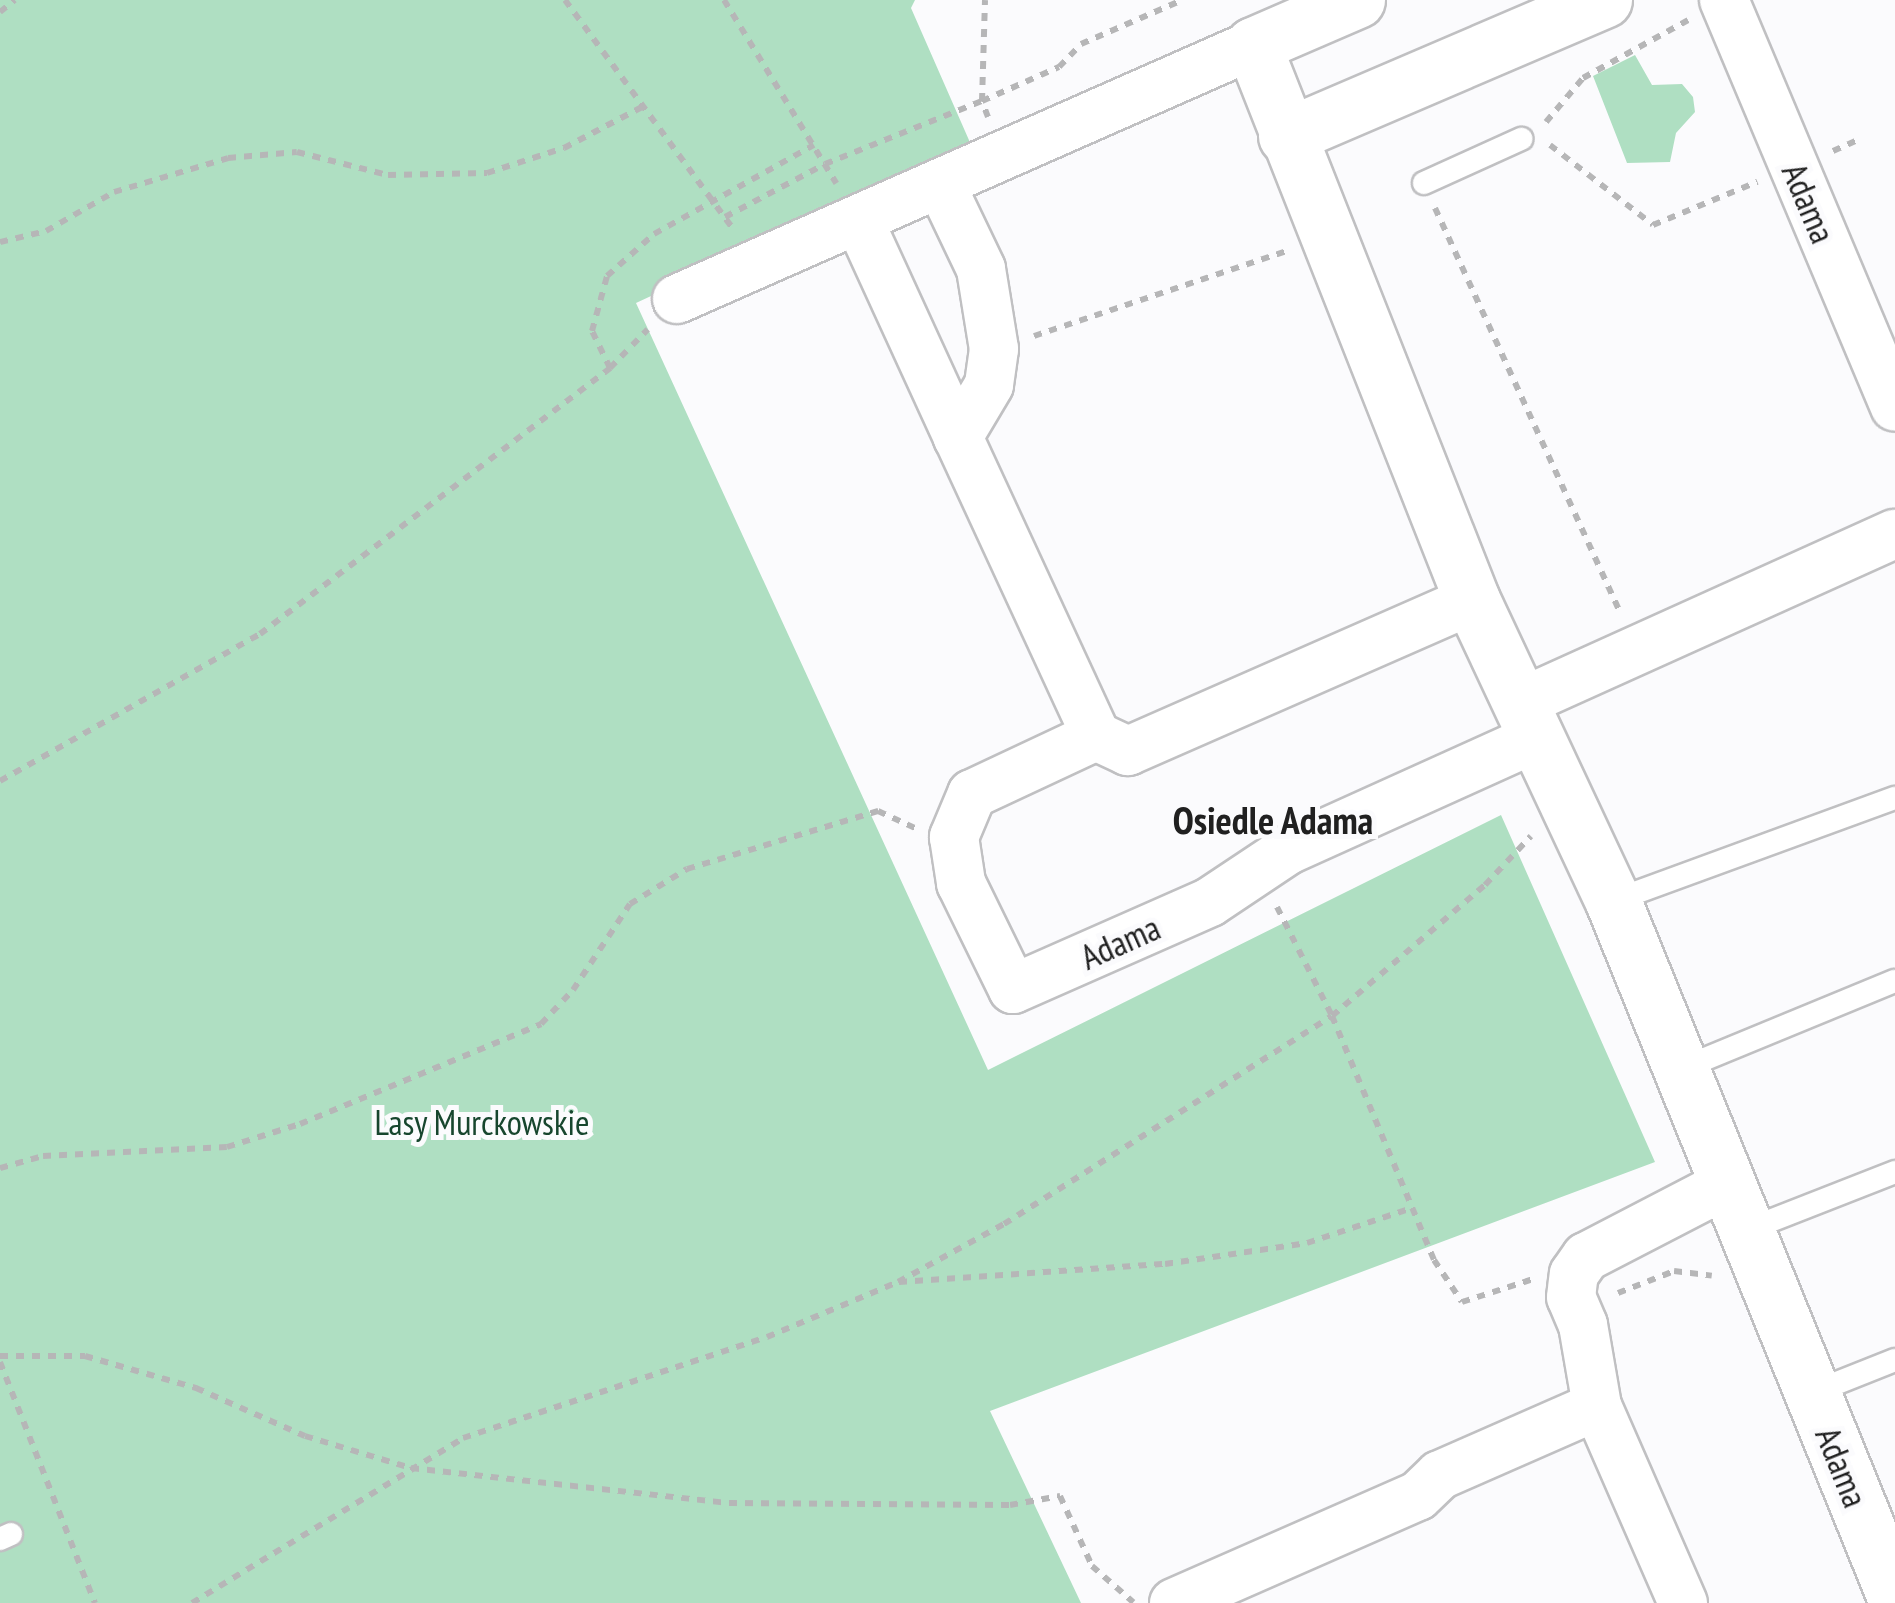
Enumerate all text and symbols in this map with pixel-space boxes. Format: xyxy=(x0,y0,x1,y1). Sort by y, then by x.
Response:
street label: Adama xyxy=(1774,157,1844,249)
district label: Osiedle Adama xyxy=(1172,797,1374,843)
street label: Adama xyxy=(1074,906,1166,978)
park label: Lasy Murckowskie xyxy=(374,1101,590,1143)
street label: Adama xyxy=(1807,1421,1877,1513)

